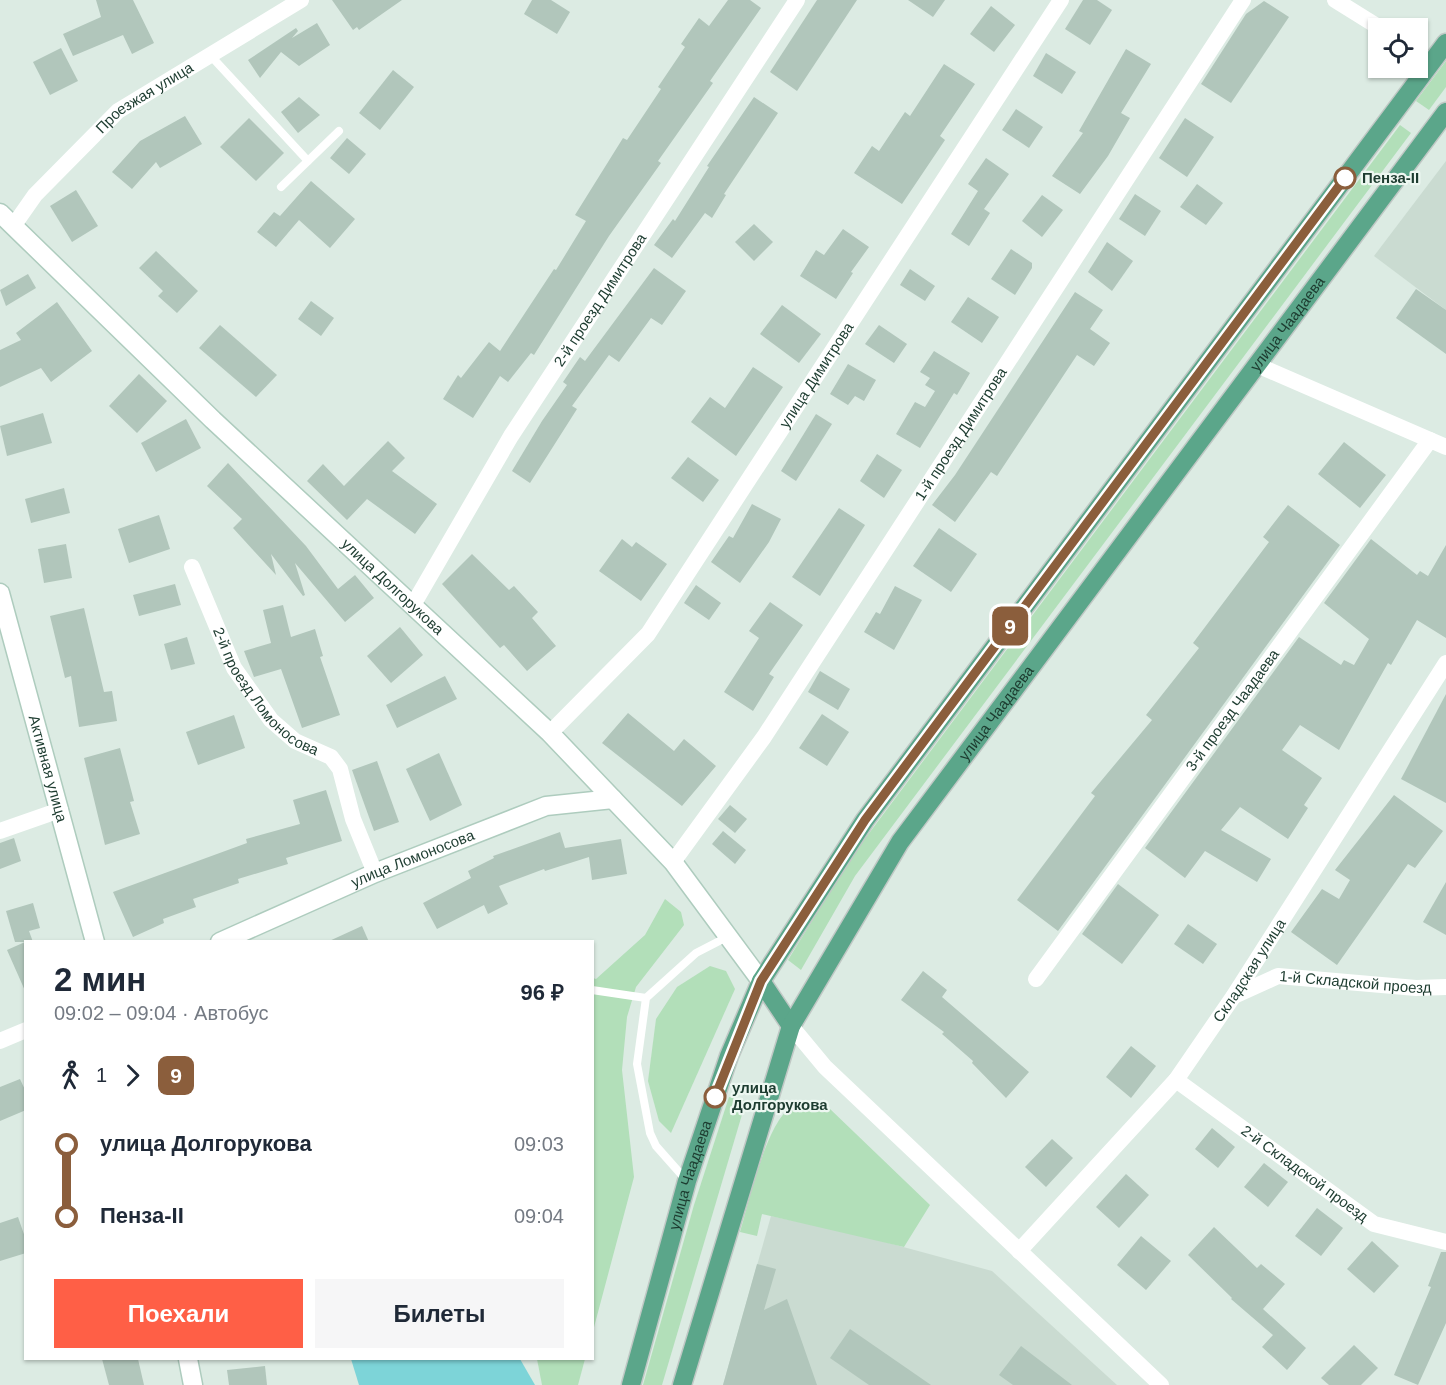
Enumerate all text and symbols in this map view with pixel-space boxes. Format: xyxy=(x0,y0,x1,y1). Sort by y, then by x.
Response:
map controls xyxy=(1368,18,1428,78)
button: locate xyxy=(1368,18,1428,78)
street label: Проезжая улица xyxy=(92,58,197,136)
marker: Пенза-II xyxy=(1334,167,1356,189)
place label: Пенза-II xyxy=(1362,169,1419,186)
street label: 2-й проезд Димитрова xyxy=(550,230,650,369)
street label: улица Чаадаева xyxy=(1246,272,1328,374)
street label: улица Димитрова xyxy=(776,319,857,431)
street label: 1-й проезд Димитрова xyxy=(911,363,1010,503)
street label: улица Долгорукова xyxy=(338,535,448,638)
line badge: 9 xyxy=(990,606,1030,646)
text: 9 xyxy=(1004,615,1016,638)
street label: 2-й проезд Ломоносова xyxy=(210,625,322,759)
street label: 3-й проезд Чаадаева xyxy=(1182,645,1283,774)
street label: улица Чаадаева xyxy=(955,662,1037,763)
street label: Активная улица xyxy=(26,713,71,825)
street label: улица Ломоносова xyxy=(348,826,477,891)
street label: Складская улица xyxy=(1209,915,1289,1025)
text: 2 мин xyxy=(54,961,146,998)
street label: 1-й Складской проезд xyxy=(1279,967,1432,996)
text: 96 ₽ xyxy=(521,980,564,1005)
text: 09:02 – 09:04 · Автобус xyxy=(54,1002,268,1024)
icon: walk xyxy=(54,1059,87,1092)
icon: forward xyxy=(116,1059,149,1092)
text: 1 xyxy=(96,1064,107,1086)
text: 9 xyxy=(170,1064,182,1087)
place label: улица Долгорукова xyxy=(732,1079,828,1113)
marker: улица Долгорукова xyxy=(704,1086,726,1108)
street label: улица Чаадаева xyxy=(665,1117,715,1232)
street label: 2-й Складской проезд xyxy=(1238,1121,1372,1225)
text: улица Долгорукова xyxy=(100,1131,312,1156)
text: 09:03 xyxy=(514,1133,564,1155)
text: Пенза-II xyxy=(100,1203,184,1228)
text: 09:04 xyxy=(514,1205,564,1227)
button: Поехали xyxy=(54,1279,303,1348)
button: Билеты xyxy=(315,1279,564,1348)

